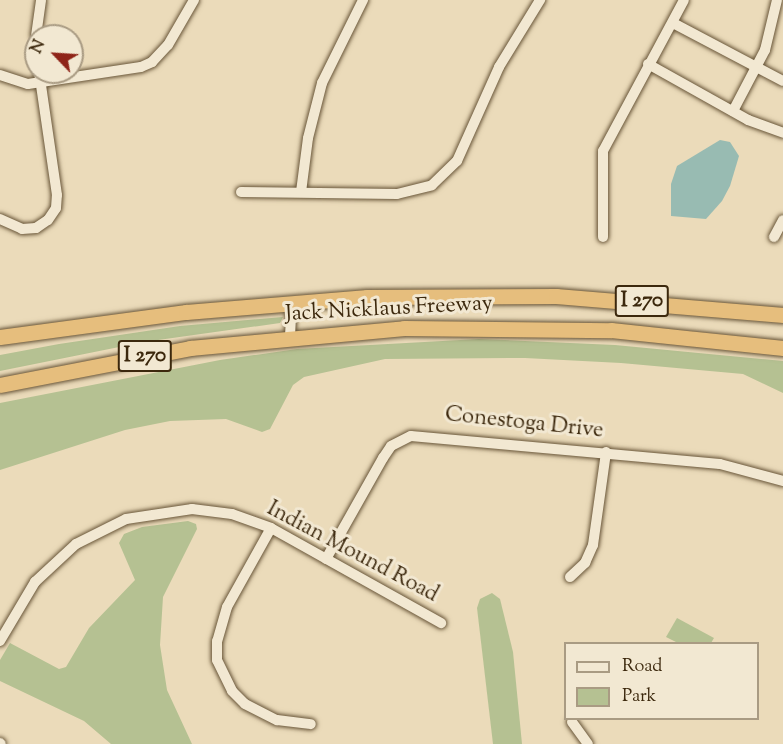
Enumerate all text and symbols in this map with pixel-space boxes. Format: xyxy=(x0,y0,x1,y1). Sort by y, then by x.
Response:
north arrow xyxy=(24,24,84,84)
text: N xyxy=(26,36,52,58)
road number: I 270 xyxy=(614,283,670,319)
street label: Jack Nicklaus Freeway xyxy=(285,291,493,329)
road number: I 270 xyxy=(116,338,174,374)
street label: Conestoga Drive xyxy=(444,403,604,445)
street label: Indian Mound Road xyxy=(262,497,442,609)
legend xyxy=(564,642,759,720)
text: Road xyxy=(622,654,662,680)
text: Park xyxy=(622,684,656,710)

